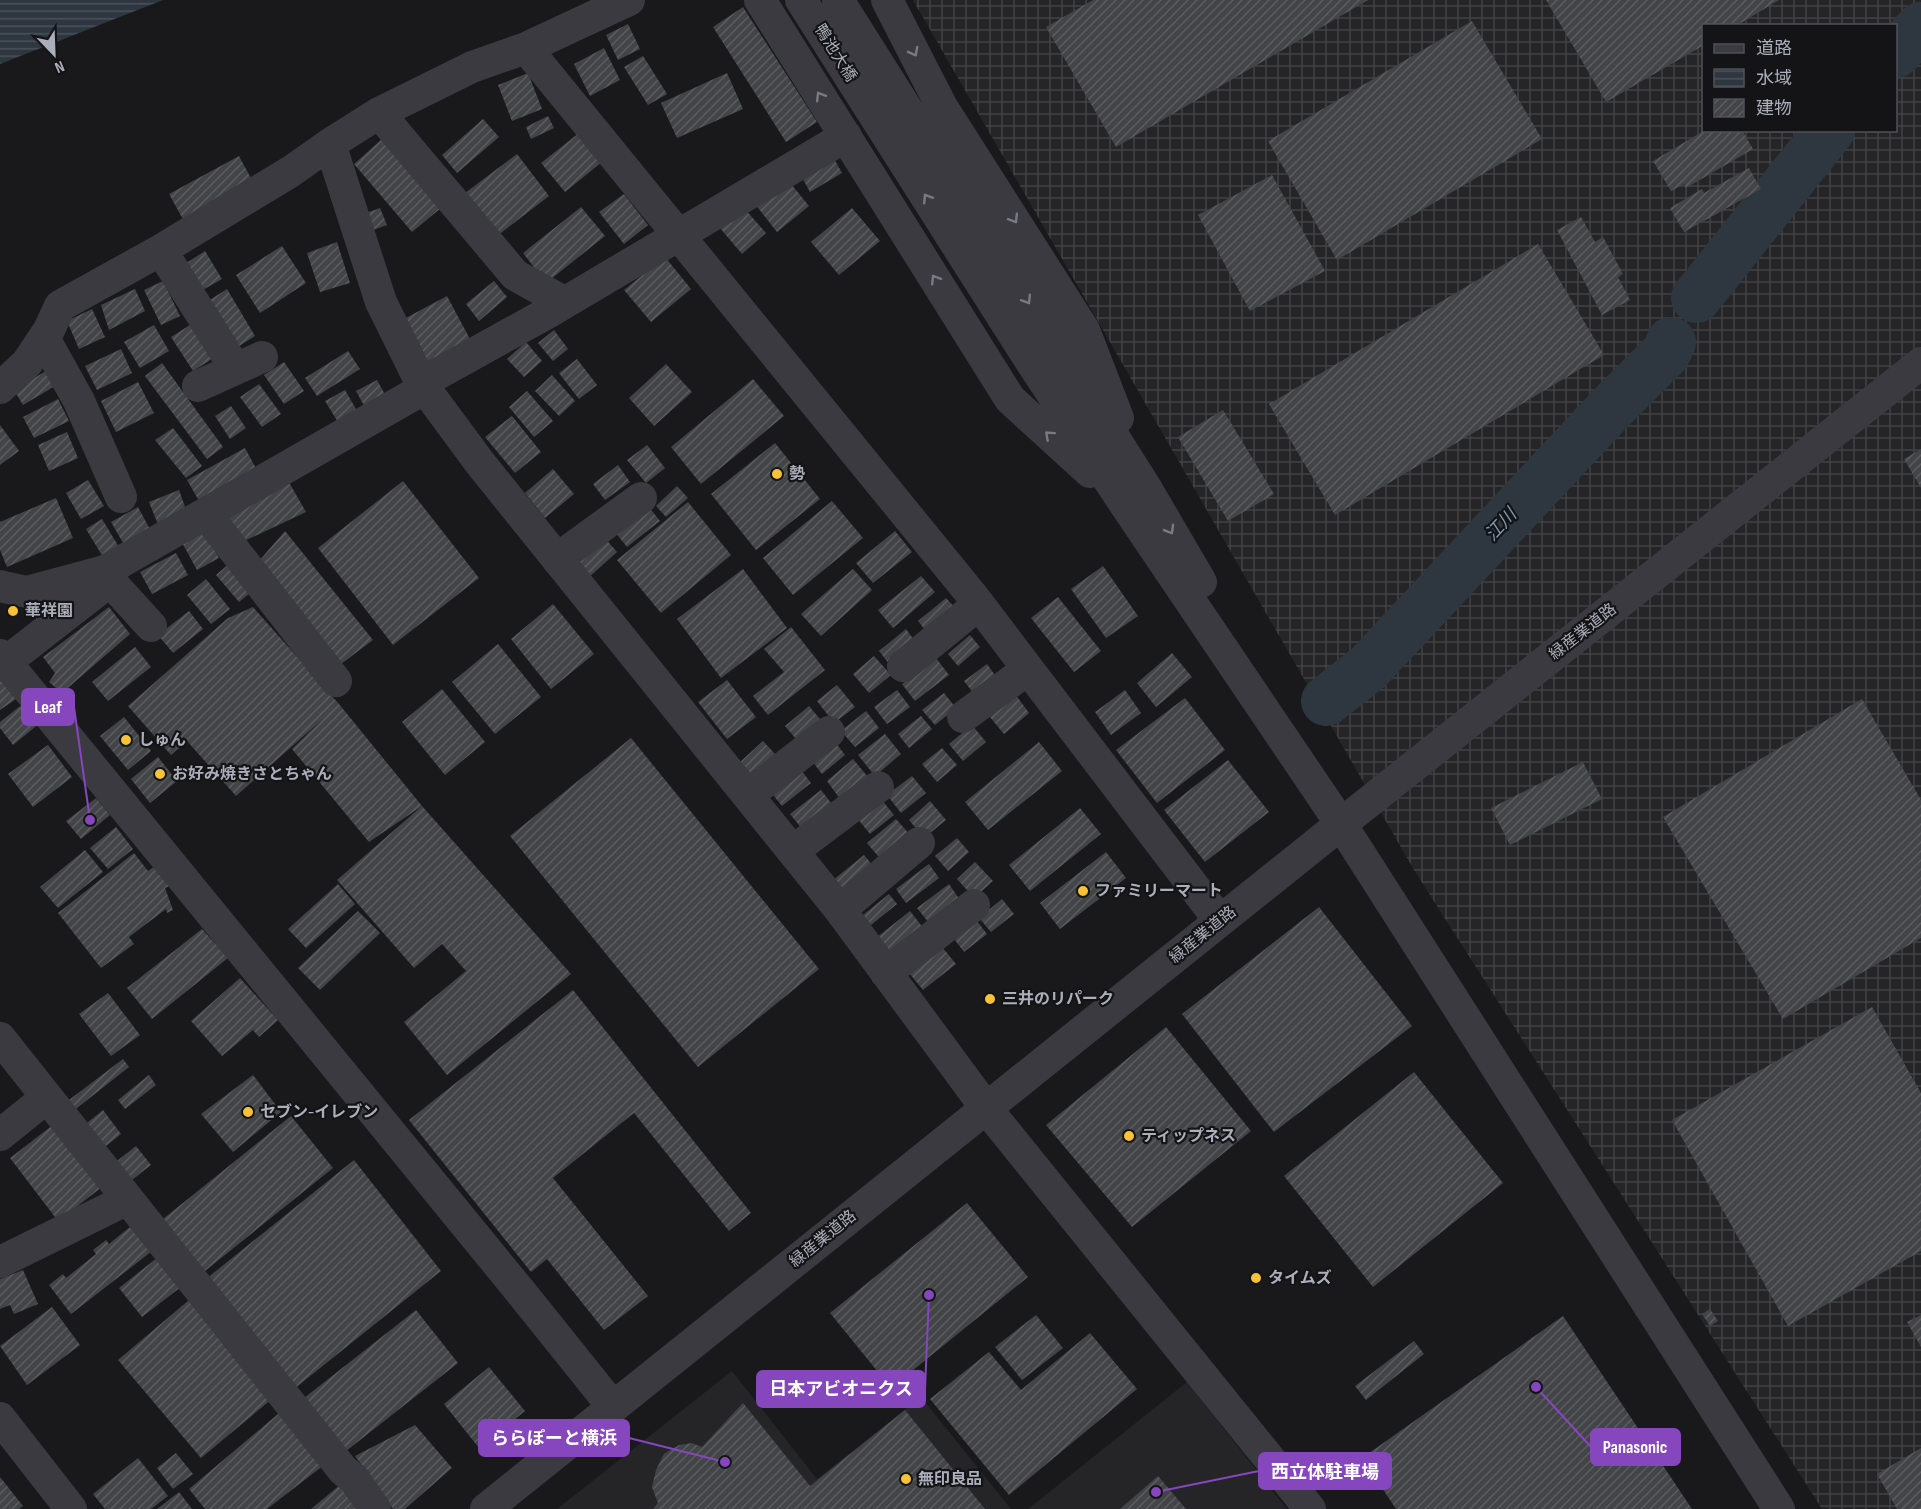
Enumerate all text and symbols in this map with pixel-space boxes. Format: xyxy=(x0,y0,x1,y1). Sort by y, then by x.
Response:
street label: 鴨池大橋 xyxy=(810,21,860,85)
north arrow xyxy=(24,24,84,84)
legend xyxy=(1702,24,1897,132)
text: 道路 xyxy=(1756,38,1792,59)
one-way arrow xyxy=(906,46,918,57)
text: N xyxy=(52,56,67,77)
text: 水域 xyxy=(1756,68,1792,89)
one-way arrow xyxy=(816,92,828,102)
text: 建物 xyxy=(1756,98,1792,119)
one-way arrow xyxy=(922,194,934,204)
one-way arrow xyxy=(1006,213,1018,223)
one-way arrow xyxy=(930,275,942,285)
one-way arrow xyxy=(1020,293,1031,304)
one-way arrow xyxy=(1046,431,1056,442)
place label: 勢 xyxy=(789,465,805,484)
marker: 勢 xyxy=(770,467,784,481)
water label: 江川 xyxy=(1481,503,1522,545)
one-way arrow xyxy=(1163,524,1175,534)
street label: 緑産業道路 xyxy=(1546,600,1620,664)
place label: 華祥園 xyxy=(25,602,73,621)
marker: 華祥園 xyxy=(6,604,20,618)
callout: Leaf xyxy=(22,689,74,725)
text: Leaf xyxy=(34,697,62,718)
place label: しゅん xyxy=(138,731,186,750)
marker: しゅん xyxy=(119,733,133,747)
place label: お好み焼きさとちゃん xyxy=(172,765,332,784)
marker: お好み焼きさとちゃん xyxy=(153,767,167,781)
place label: ファミリーマート xyxy=(1095,882,1223,901)
marker: ファミリーマート xyxy=(1076,884,1090,898)
street label: 緑産業道路 xyxy=(1166,902,1240,968)
place label: 三井のリパーク xyxy=(1002,989,1114,1009)
marker: 三井のリパーク xyxy=(983,992,997,1006)
place label: セブン-イレブン xyxy=(260,1103,378,1122)
marker: セブン-イレブン xyxy=(241,1105,255,1119)
place label: ティップネス xyxy=(1141,1127,1236,1146)
marker: ティップネス xyxy=(1122,1129,1136,1143)
street label: 緑産業道路 xyxy=(786,1206,860,1272)
place label: タイムズ xyxy=(1268,1269,1332,1288)
marker: タイムズ xyxy=(1249,1271,1263,1285)
callout: 日本アビオニクス xyxy=(757,1371,925,1407)
text: 日本アビオニクス xyxy=(769,1379,913,1400)
callout: ららぽーと横浜 xyxy=(479,1420,629,1456)
text: ららぽーと横浜 xyxy=(491,1428,617,1449)
callout: Panasonic xyxy=(1591,1429,1680,1465)
text: Panasonic xyxy=(1603,1437,1667,1458)
callout: 西立体駐車場 xyxy=(1259,1453,1391,1489)
text: 西立体駐車場 xyxy=(1271,1462,1379,1483)
place label: 無印良品 xyxy=(918,1470,982,1489)
marker: 無印良品 xyxy=(899,1472,913,1486)

